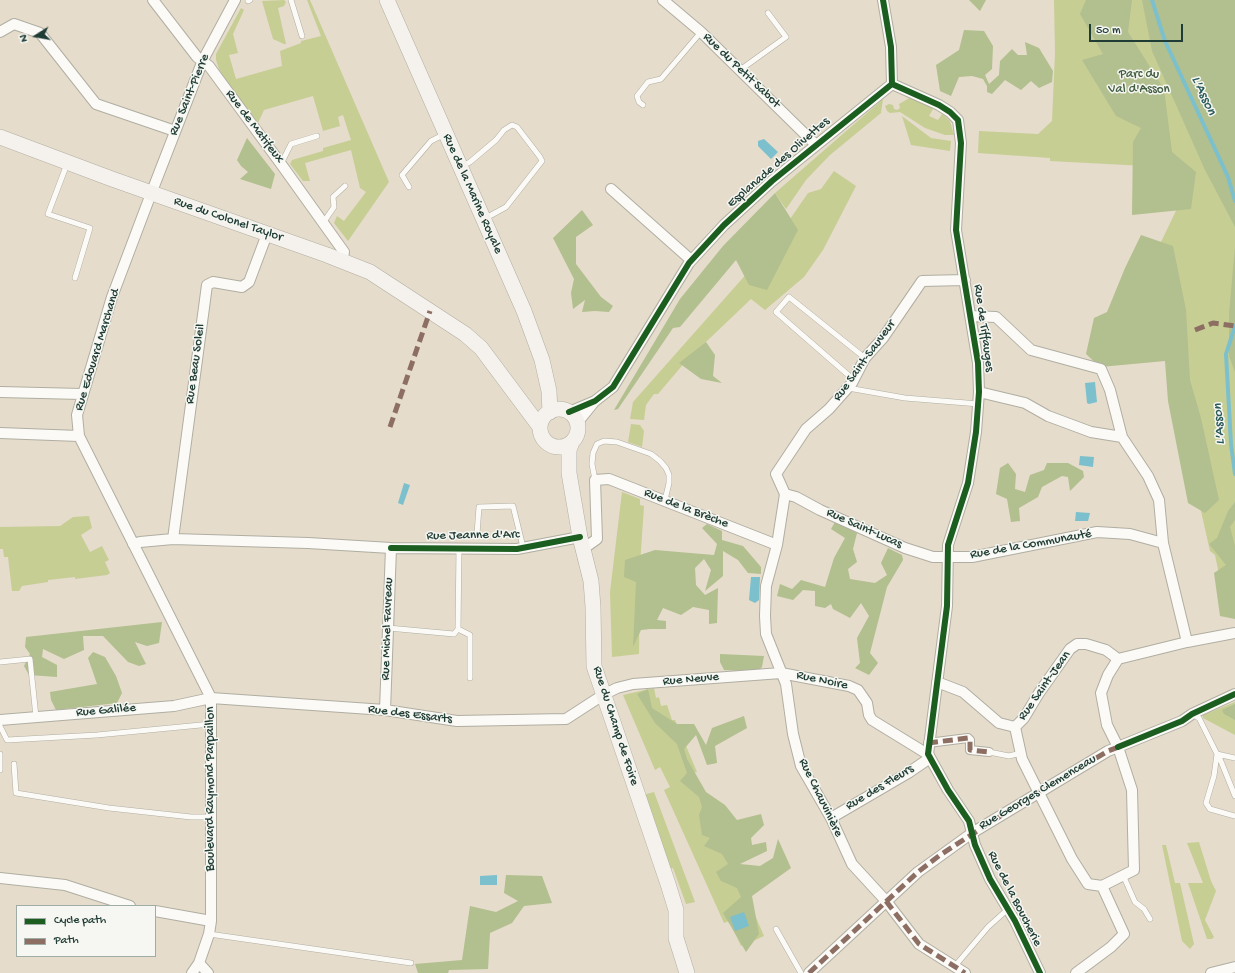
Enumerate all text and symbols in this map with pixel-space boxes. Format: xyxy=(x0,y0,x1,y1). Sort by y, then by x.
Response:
north arrow xyxy=(16,16,56,56)
scale bar xyxy=(1091,16,1185,42)
text: 50 m xyxy=(1096,24,1121,38)
street label: Rue du Petit Sabot xyxy=(699,30,783,112)
text: N xyxy=(18,34,31,43)
street label: Rue Saint-Pierre xyxy=(166,52,214,138)
park label: Parc du Val d'Asson xyxy=(1108,67,1170,98)
water label: L'Asson xyxy=(1187,74,1219,118)
street label: Rue de Matifeux xyxy=(221,87,287,167)
street label: Esplanade des Olivettes xyxy=(725,114,833,212)
street label: Rue de la Marine Royale xyxy=(439,132,505,256)
street label: Rue du Colonel Taylor xyxy=(171,194,285,246)
street label: Rue de Tiffauges xyxy=(969,283,997,373)
street label: Rue Edouard Marchand xyxy=(72,287,124,413)
street label: Rue Saint-Sauveur xyxy=(830,317,900,405)
street label: Rue Beau Soleil xyxy=(183,323,209,405)
water label: L'Asson xyxy=(1210,403,1230,445)
street label: Rue de la Brèche xyxy=(642,486,730,532)
street label: Rue Saint-Lucas xyxy=(824,505,904,553)
street label: Rue Jeanne d'Arc xyxy=(426,527,520,545)
street label: Rue de la Communauté xyxy=(969,527,1093,563)
street label: Rue Michel Favreau xyxy=(378,577,398,681)
street label: Rue Saint-Jean xyxy=(1015,648,1075,724)
street label: Rue du Champ de Foire xyxy=(588,664,642,788)
street label: Rue Noire xyxy=(795,668,849,694)
street label: Rue Neuve xyxy=(662,670,720,690)
street label: Rue Galilée xyxy=(75,701,137,721)
street label: Rue des Essarts xyxy=(367,702,453,728)
street label: Boulevard Raymond Parpaillon xyxy=(203,707,219,871)
street label: Rue Georges Clemenceau xyxy=(977,752,1099,834)
street label: Rue Chauvinière xyxy=(794,756,846,840)
street label: Rue des Fleurs xyxy=(843,762,917,814)
street label: Rue de la Boucherie xyxy=(983,849,1045,949)
legend xyxy=(16,905,156,957)
text: Cycle path xyxy=(54,914,106,928)
text: Path xyxy=(54,934,79,948)

